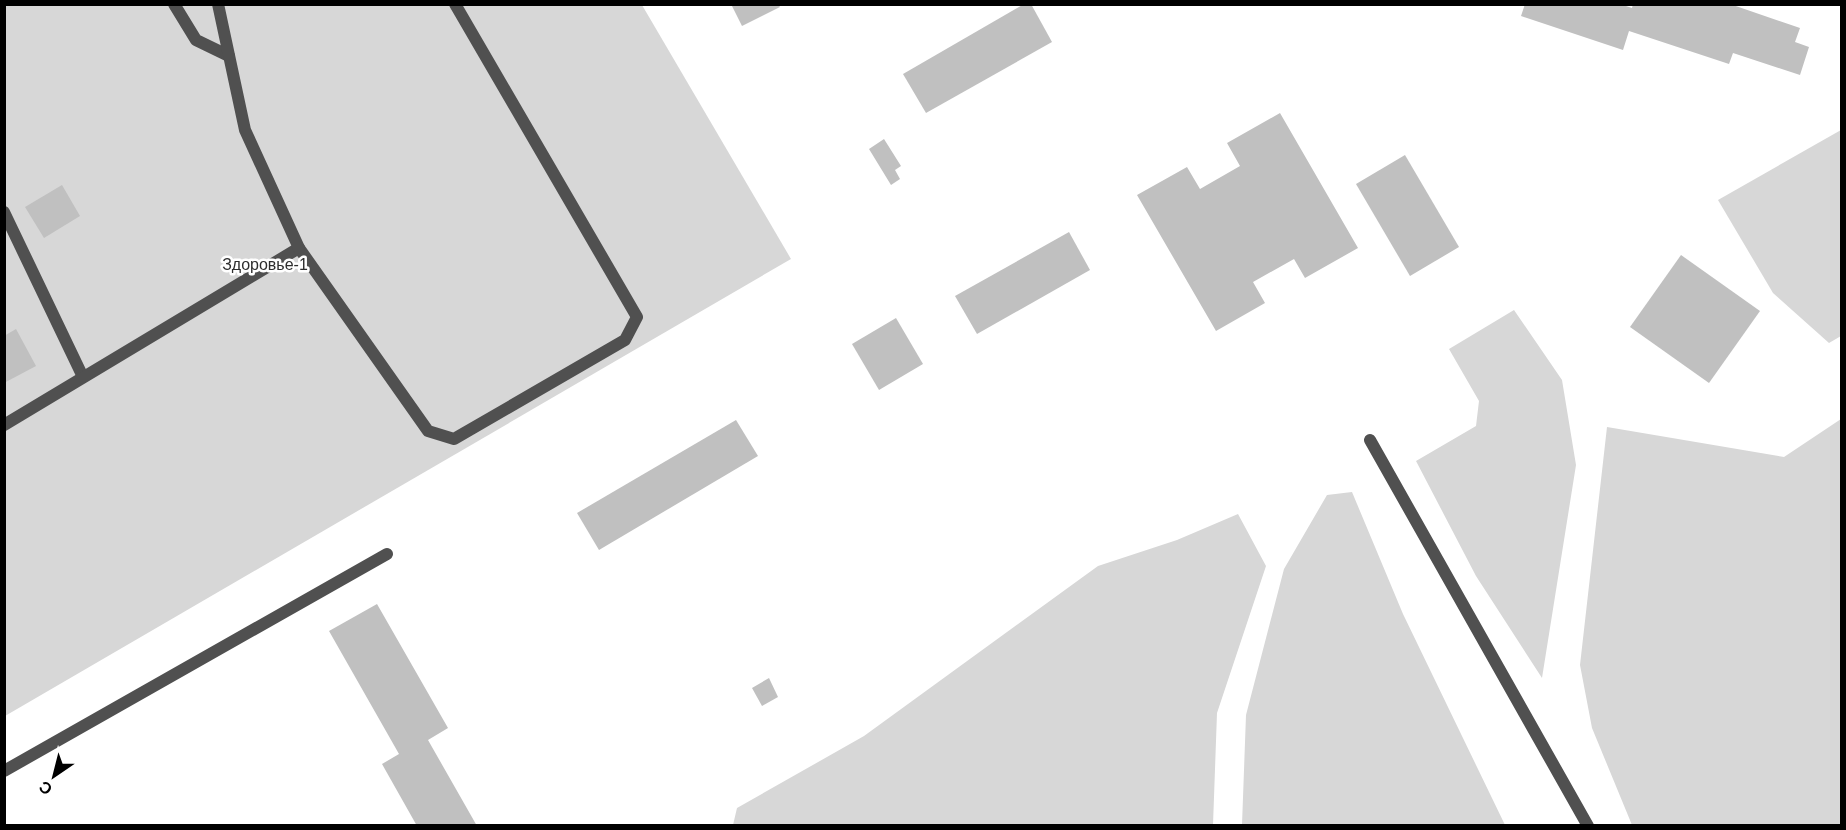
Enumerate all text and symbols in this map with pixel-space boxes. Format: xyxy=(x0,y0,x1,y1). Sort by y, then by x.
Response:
park label: Здоровье-1 xyxy=(222,256,308,273)
north arrow xyxy=(24,746,84,806)
text: С xyxy=(36,777,55,798)

